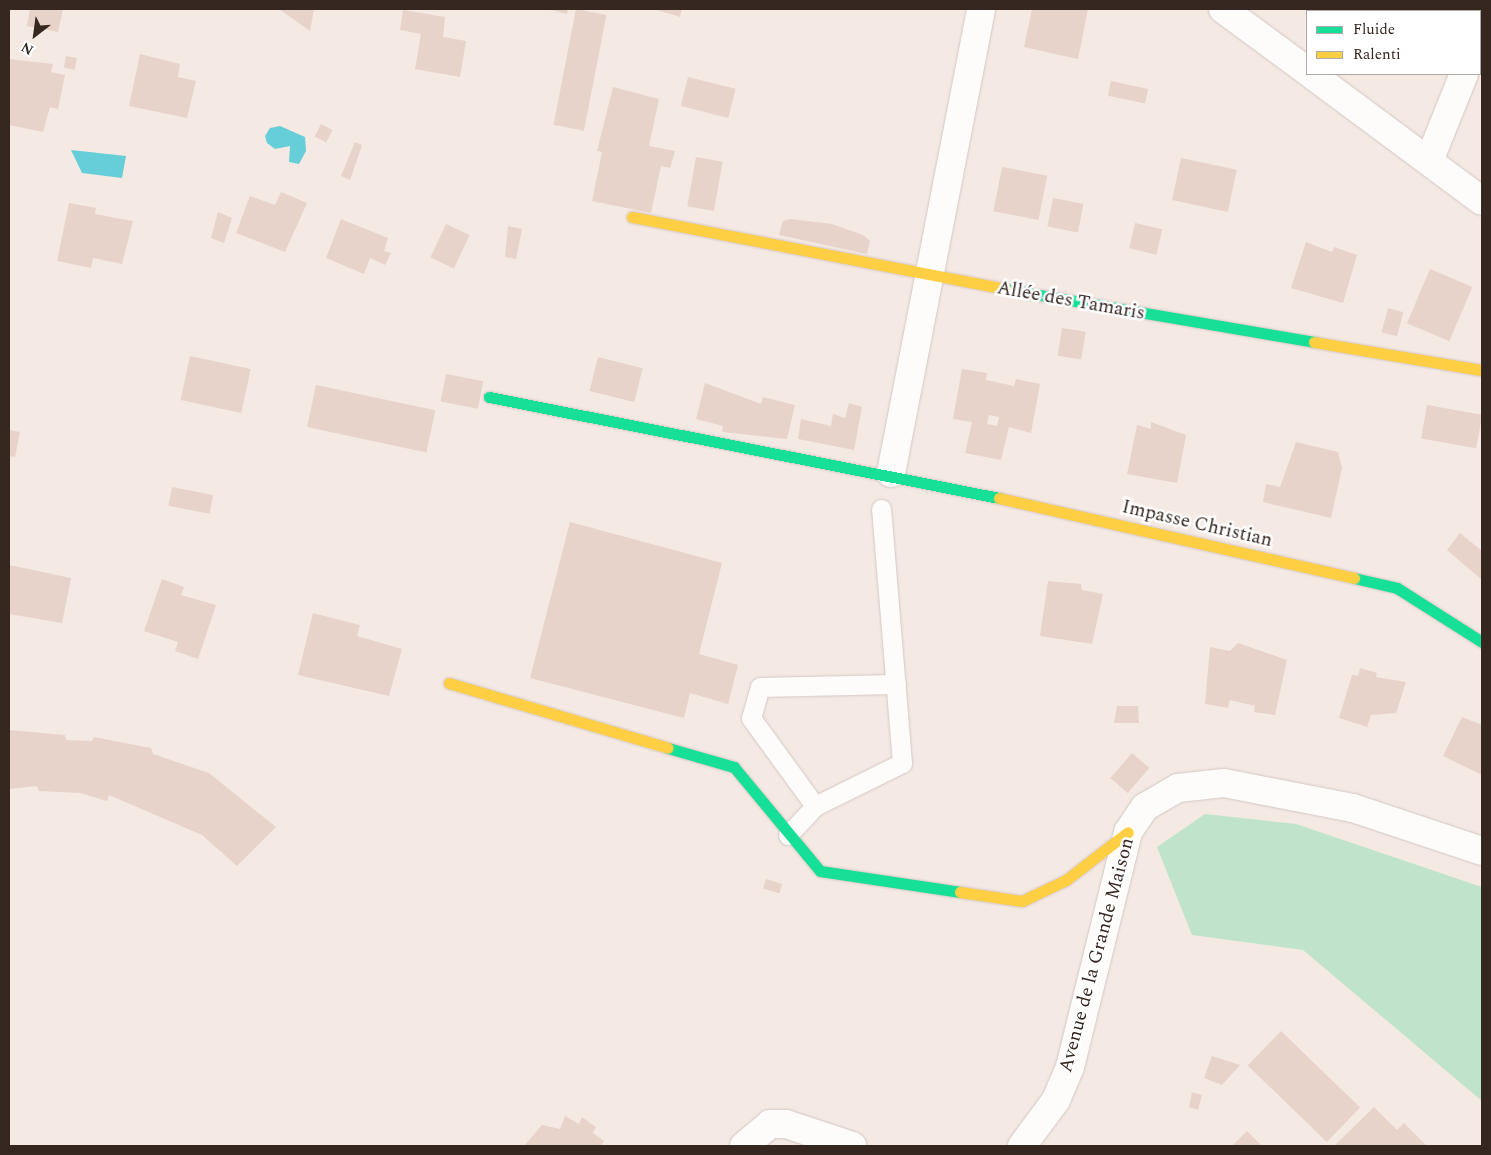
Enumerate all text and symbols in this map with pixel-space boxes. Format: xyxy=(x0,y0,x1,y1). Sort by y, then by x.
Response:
north arrow xyxy=(10,10,60,60)
legend xyxy=(1306,10,1481,75)
text: Fluide xyxy=(1353,18,1395,41)
text: N xyxy=(17,36,37,60)
text: Ralenti xyxy=(1353,43,1401,66)
street label: Allée des Tamaris xyxy=(995,277,1147,325)
street label: Impasse Christian xyxy=(1120,496,1274,552)
street label: Avenue de la Grande Maison xyxy=(1055,835,1139,1075)

